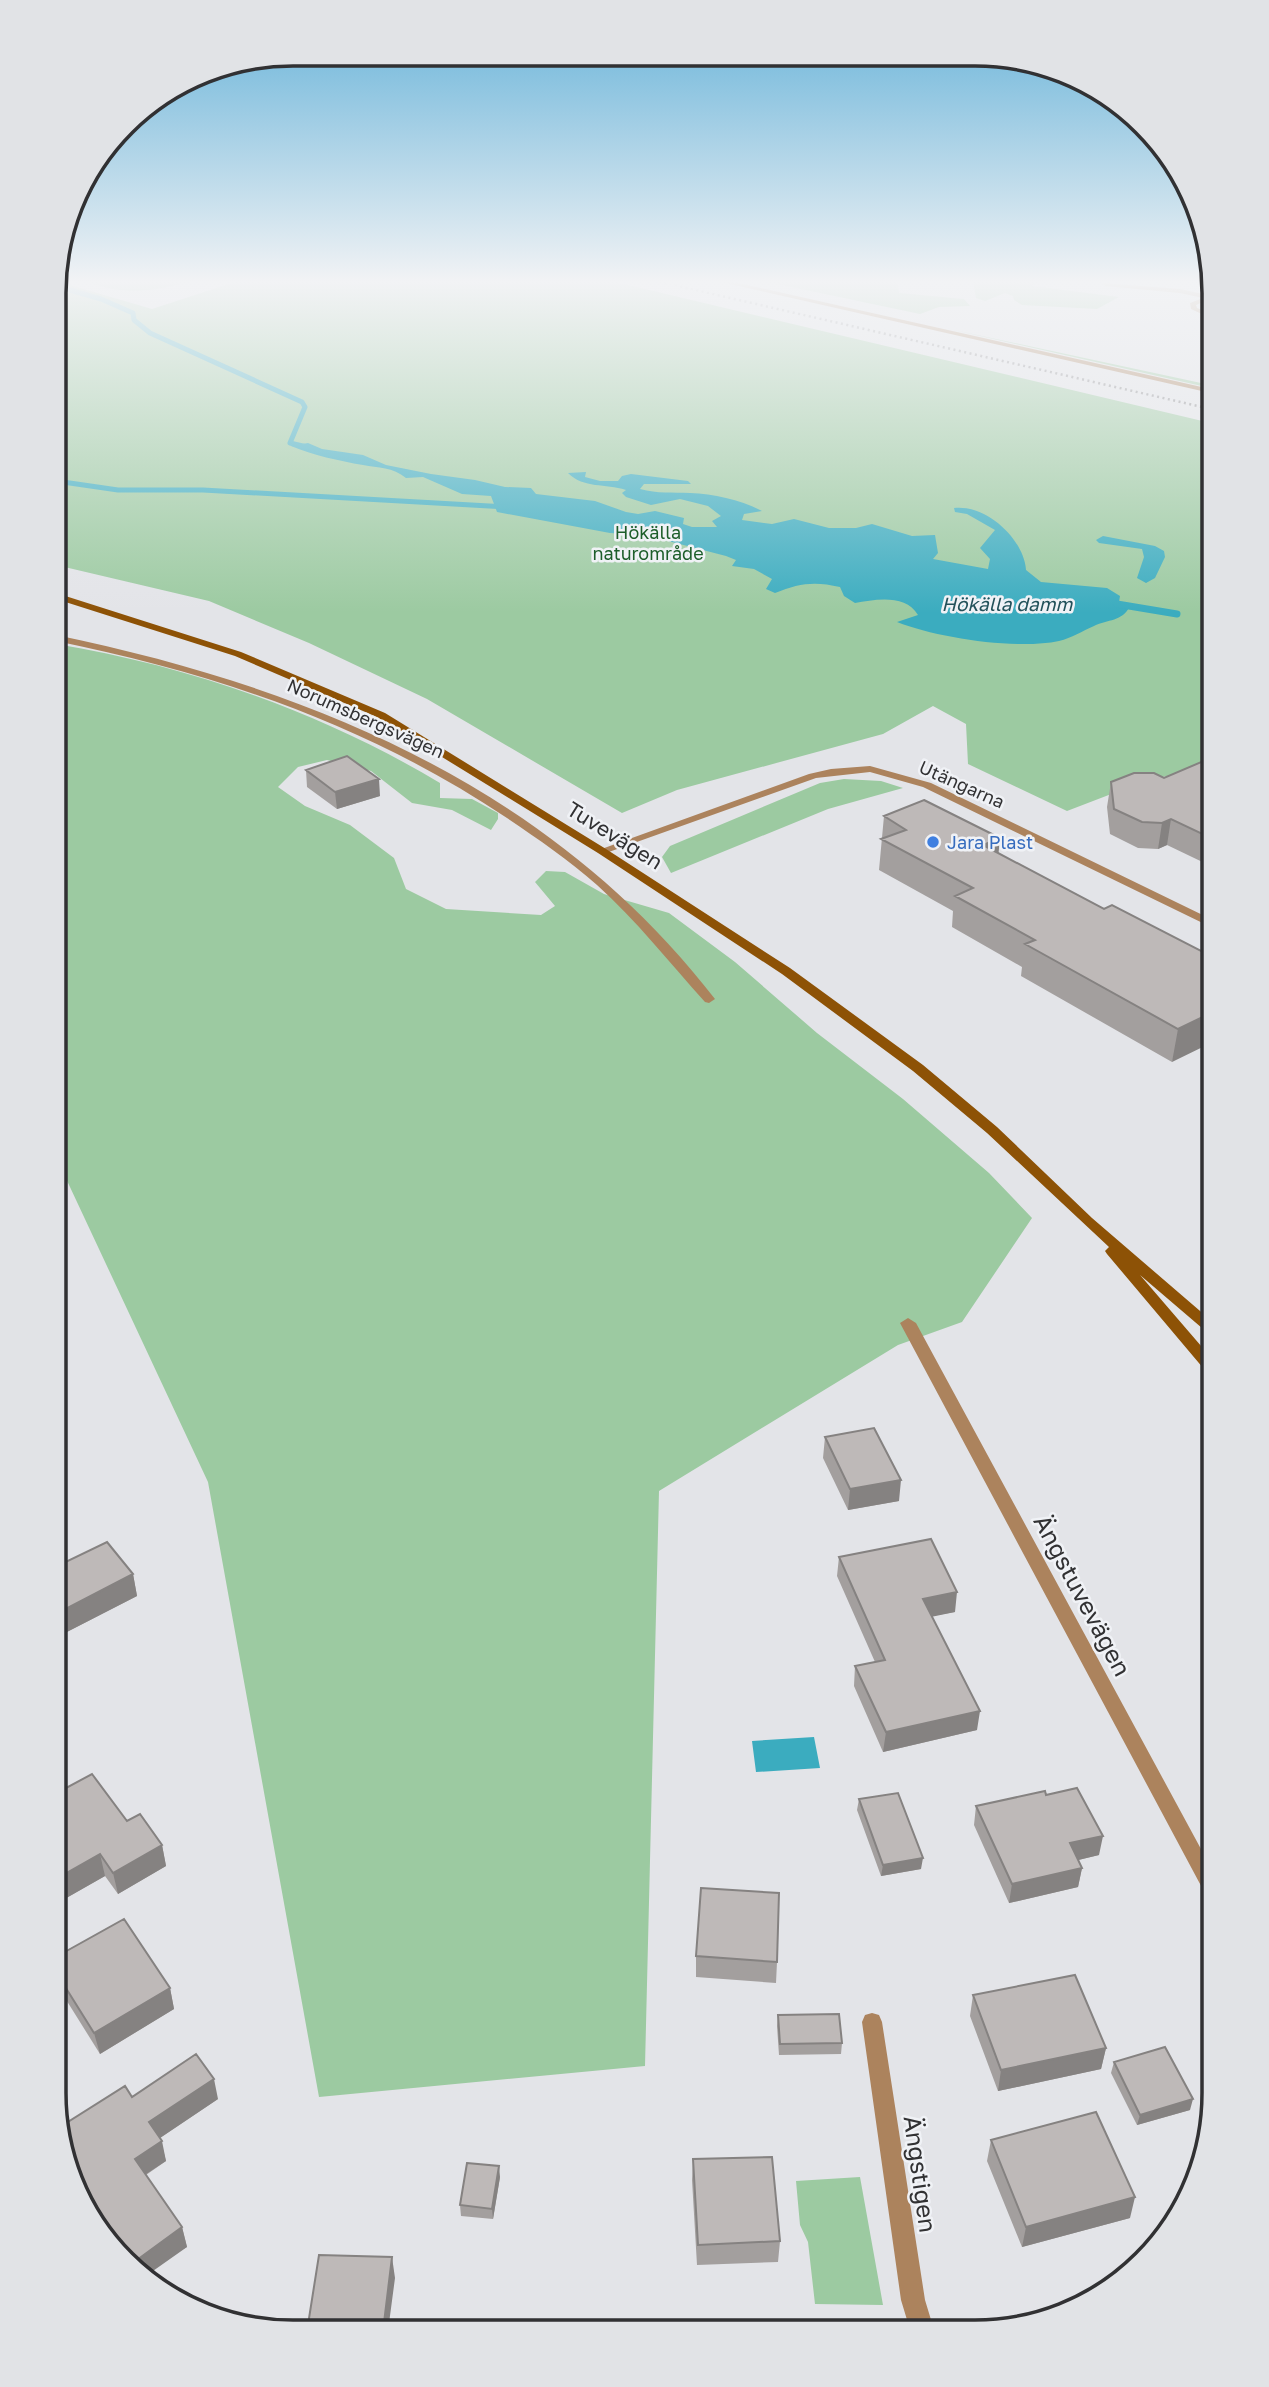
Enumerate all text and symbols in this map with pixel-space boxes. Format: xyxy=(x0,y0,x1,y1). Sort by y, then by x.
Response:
park label: Hökälla naturområde xyxy=(592,521,704,564)
water label: Hökälla damm xyxy=(942,592,1074,615)
street label: Norumsbergsvägen xyxy=(284,674,448,762)
street label: Utängarna xyxy=(916,755,1008,813)
street label: Tuvevägen xyxy=(562,795,668,875)
place label: Jara Plast xyxy=(947,831,1033,853)
marker: Jara Plast xyxy=(925,834,941,850)
street label: Ängstuvevägen xyxy=(1028,1509,1138,1681)
street label: Ängstigen xyxy=(898,2114,944,2234)

